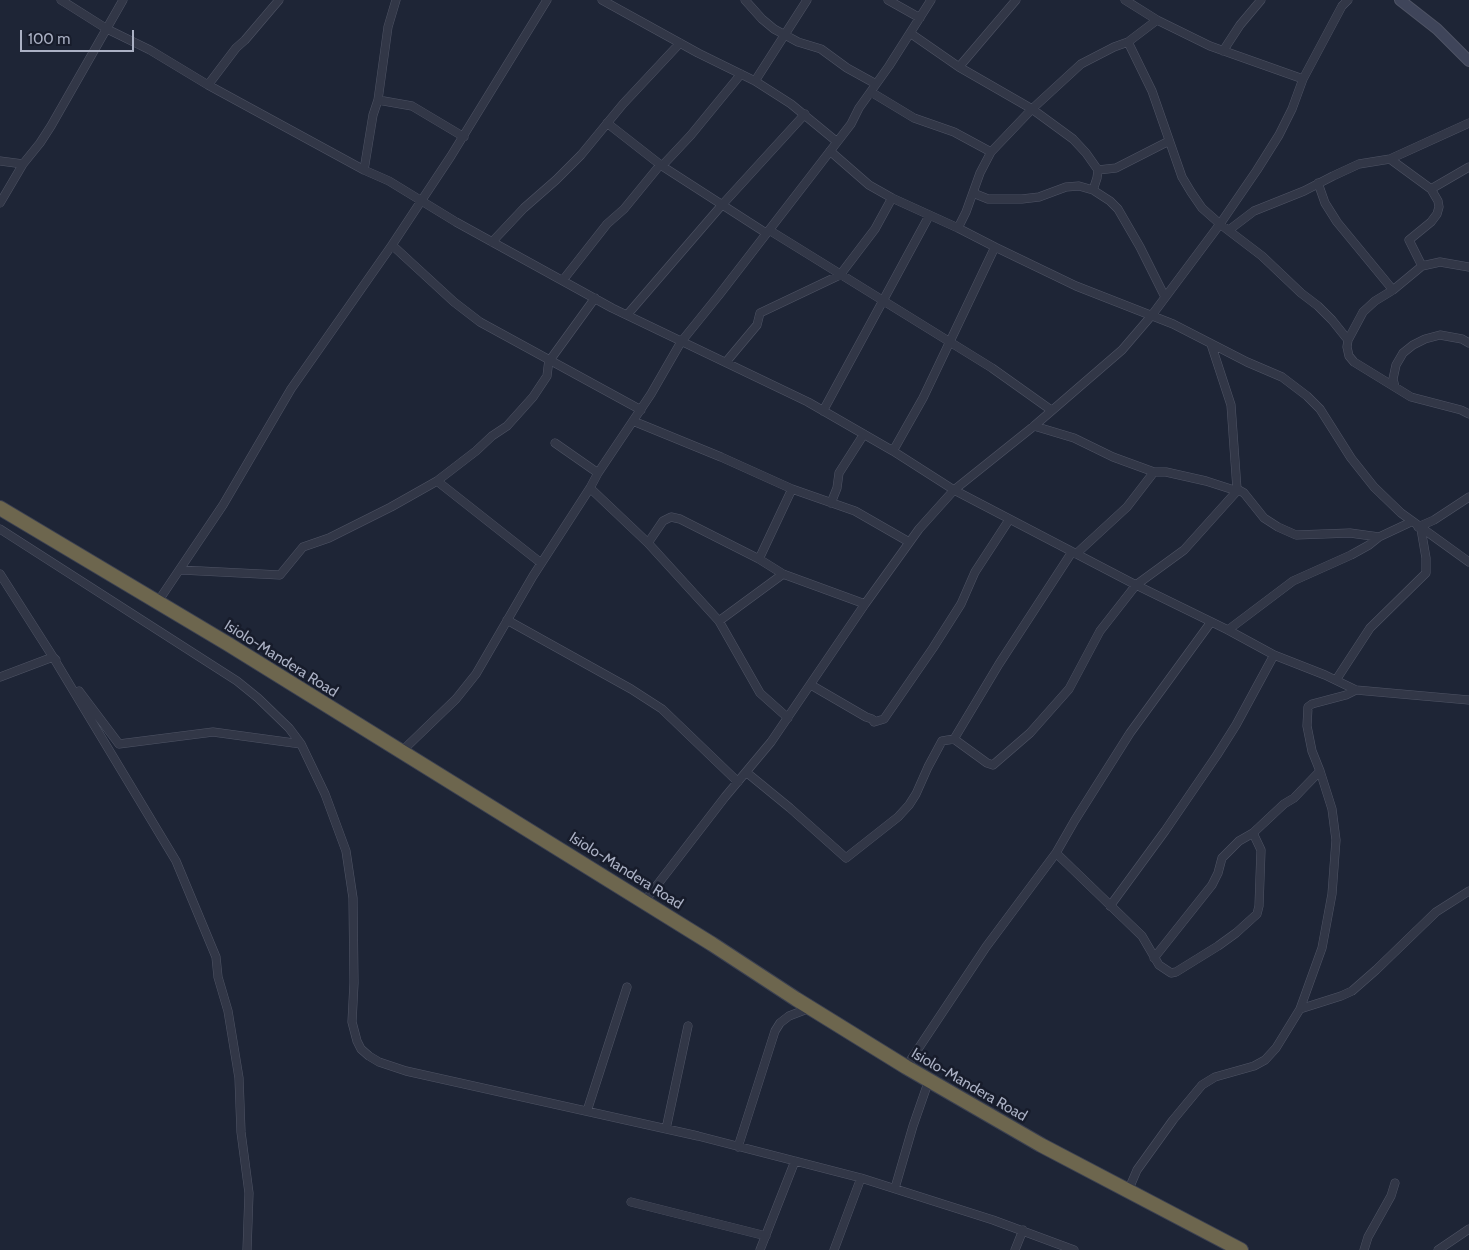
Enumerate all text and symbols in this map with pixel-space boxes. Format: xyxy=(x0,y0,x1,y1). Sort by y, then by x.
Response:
scale bar xyxy=(22,20,136,52)
text: 100 m xyxy=(28,30,70,48)
street label: Isiolo-Mandera Road xyxy=(221,617,341,701)
street label: Isiolo-Mandera Road xyxy=(566,829,686,913)
street label: Isiolo-Mandera Road xyxy=(908,1045,1030,1125)

